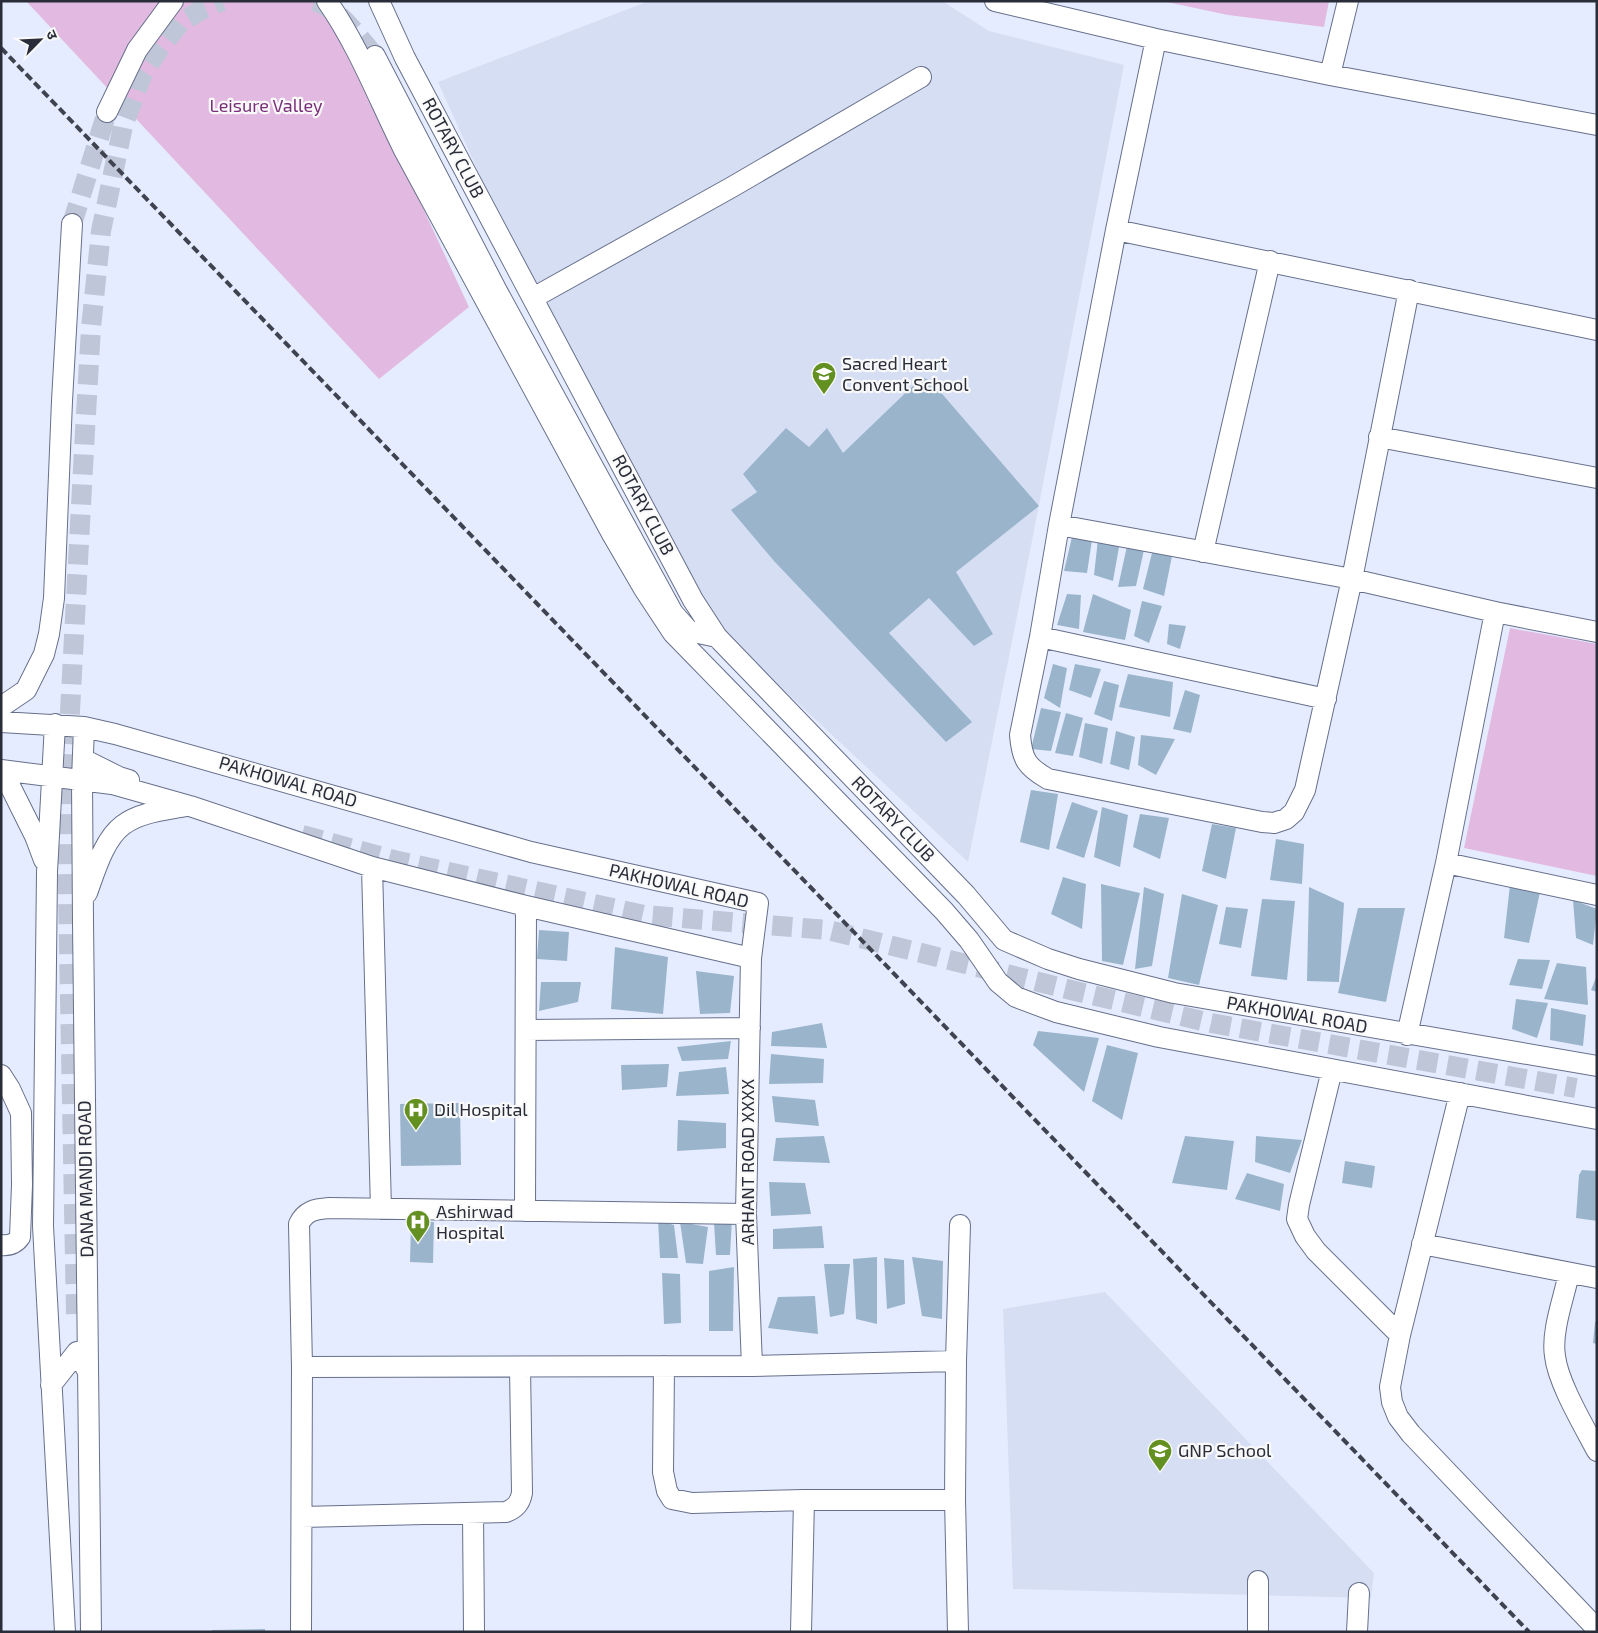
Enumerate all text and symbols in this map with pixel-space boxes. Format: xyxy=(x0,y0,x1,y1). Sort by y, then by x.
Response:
north arrow xyxy=(15,15,65,65)
text: उ xyxy=(43,27,62,42)
park label: Leisure Valley xyxy=(209,94,323,116)
street label: ROTARY CLUB xyxy=(418,94,490,201)
place label: Sacred Heart Convent School xyxy=(842,352,969,395)
school or university icon: Sacred Heart Convent School xyxy=(811,361,837,395)
street label: ROTARY CLUB xyxy=(608,451,680,558)
street label: PAKHOWAL ROAD xyxy=(217,751,360,811)
street label: ROTARY CLUB xyxy=(847,771,940,866)
street label: PAKHOWAL ROAD xyxy=(607,858,751,912)
street label: PAKHOWAL ROAD xyxy=(1225,991,1369,1037)
street label: ARHANT ROAD XXXX xyxy=(736,1079,758,1245)
hospital icon: Dil Hospital xyxy=(403,1097,429,1131)
place label: Dil Hospital xyxy=(434,1098,528,1120)
street label: DANA MANDI ROAD xyxy=(73,1100,97,1258)
place label: Ashirwad Hospital xyxy=(436,1200,513,1243)
hospital icon: Ashirwad Hospital xyxy=(405,1209,431,1243)
school or university icon: GNP School xyxy=(1147,1438,1173,1472)
place label: GNP School xyxy=(1178,1439,1272,1461)

